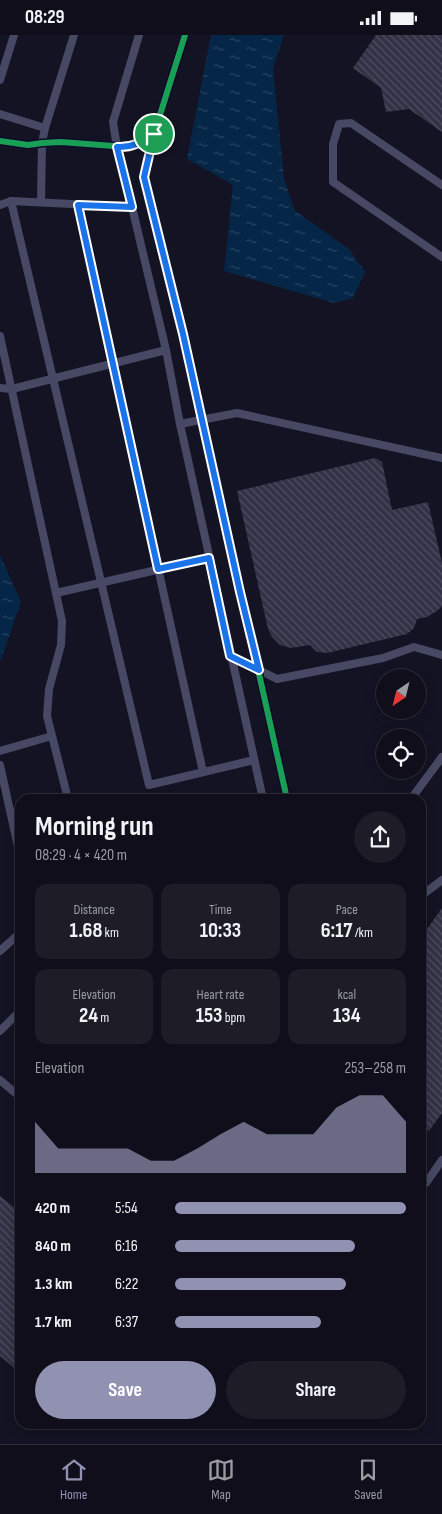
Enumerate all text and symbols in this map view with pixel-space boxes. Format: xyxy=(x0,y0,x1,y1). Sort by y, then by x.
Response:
text: 08:29 xyxy=(25,6,65,29)
pin xyxy=(133,113,175,155)
icon: arrive xyxy=(140,120,168,148)
north arrow xyxy=(376,669,426,719)
map controls xyxy=(376,669,426,779)
button: locate xyxy=(376,729,426,779)
text: Morning run xyxy=(35,810,154,843)
button: share xyxy=(354,811,406,863)
text: 08:29 · 4 × 420 m xyxy=(35,846,127,865)
text: Distance xyxy=(74,901,115,918)
text: Time xyxy=(209,901,232,918)
text: Pace xyxy=(336,901,358,918)
text: 1.68 xyxy=(69,918,102,943)
text: 10:33 xyxy=(200,918,241,943)
text: 6:17 xyxy=(321,918,353,943)
text: km xyxy=(102,924,119,941)
text: /km xyxy=(353,924,373,941)
text: Elevation xyxy=(73,986,116,1003)
text: Heart rate xyxy=(197,986,244,1003)
text: kcal xyxy=(338,986,356,1003)
text: 24 xyxy=(79,1003,98,1028)
text: 153 xyxy=(196,1003,223,1028)
text: 134 xyxy=(333,1003,361,1028)
text: m xyxy=(98,1009,109,1026)
text: bpm xyxy=(223,1009,245,1026)
text: Elevation xyxy=(35,1059,84,1078)
text: 253–258 m xyxy=(345,1059,406,1078)
text: 420 m xyxy=(35,1199,70,1218)
text: 5:54 xyxy=(115,1199,138,1218)
text: 840 m xyxy=(35,1237,71,1256)
text: 6:16 xyxy=(115,1237,138,1256)
text: 1.3 km xyxy=(35,1275,72,1294)
text: 6:22 xyxy=(115,1275,138,1294)
text: 1.7 km xyxy=(35,1313,72,1332)
text: 6:37 xyxy=(115,1313,138,1332)
button: Save xyxy=(35,1361,216,1419)
button: Share xyxy=(226,1361,406,1419)
tab: Home xyxy=(60,1456,88,1503)
tab: Map xyxy=(207,1456,235,1503)
tab: Saved xyxy=(354,1456,382,1503)

